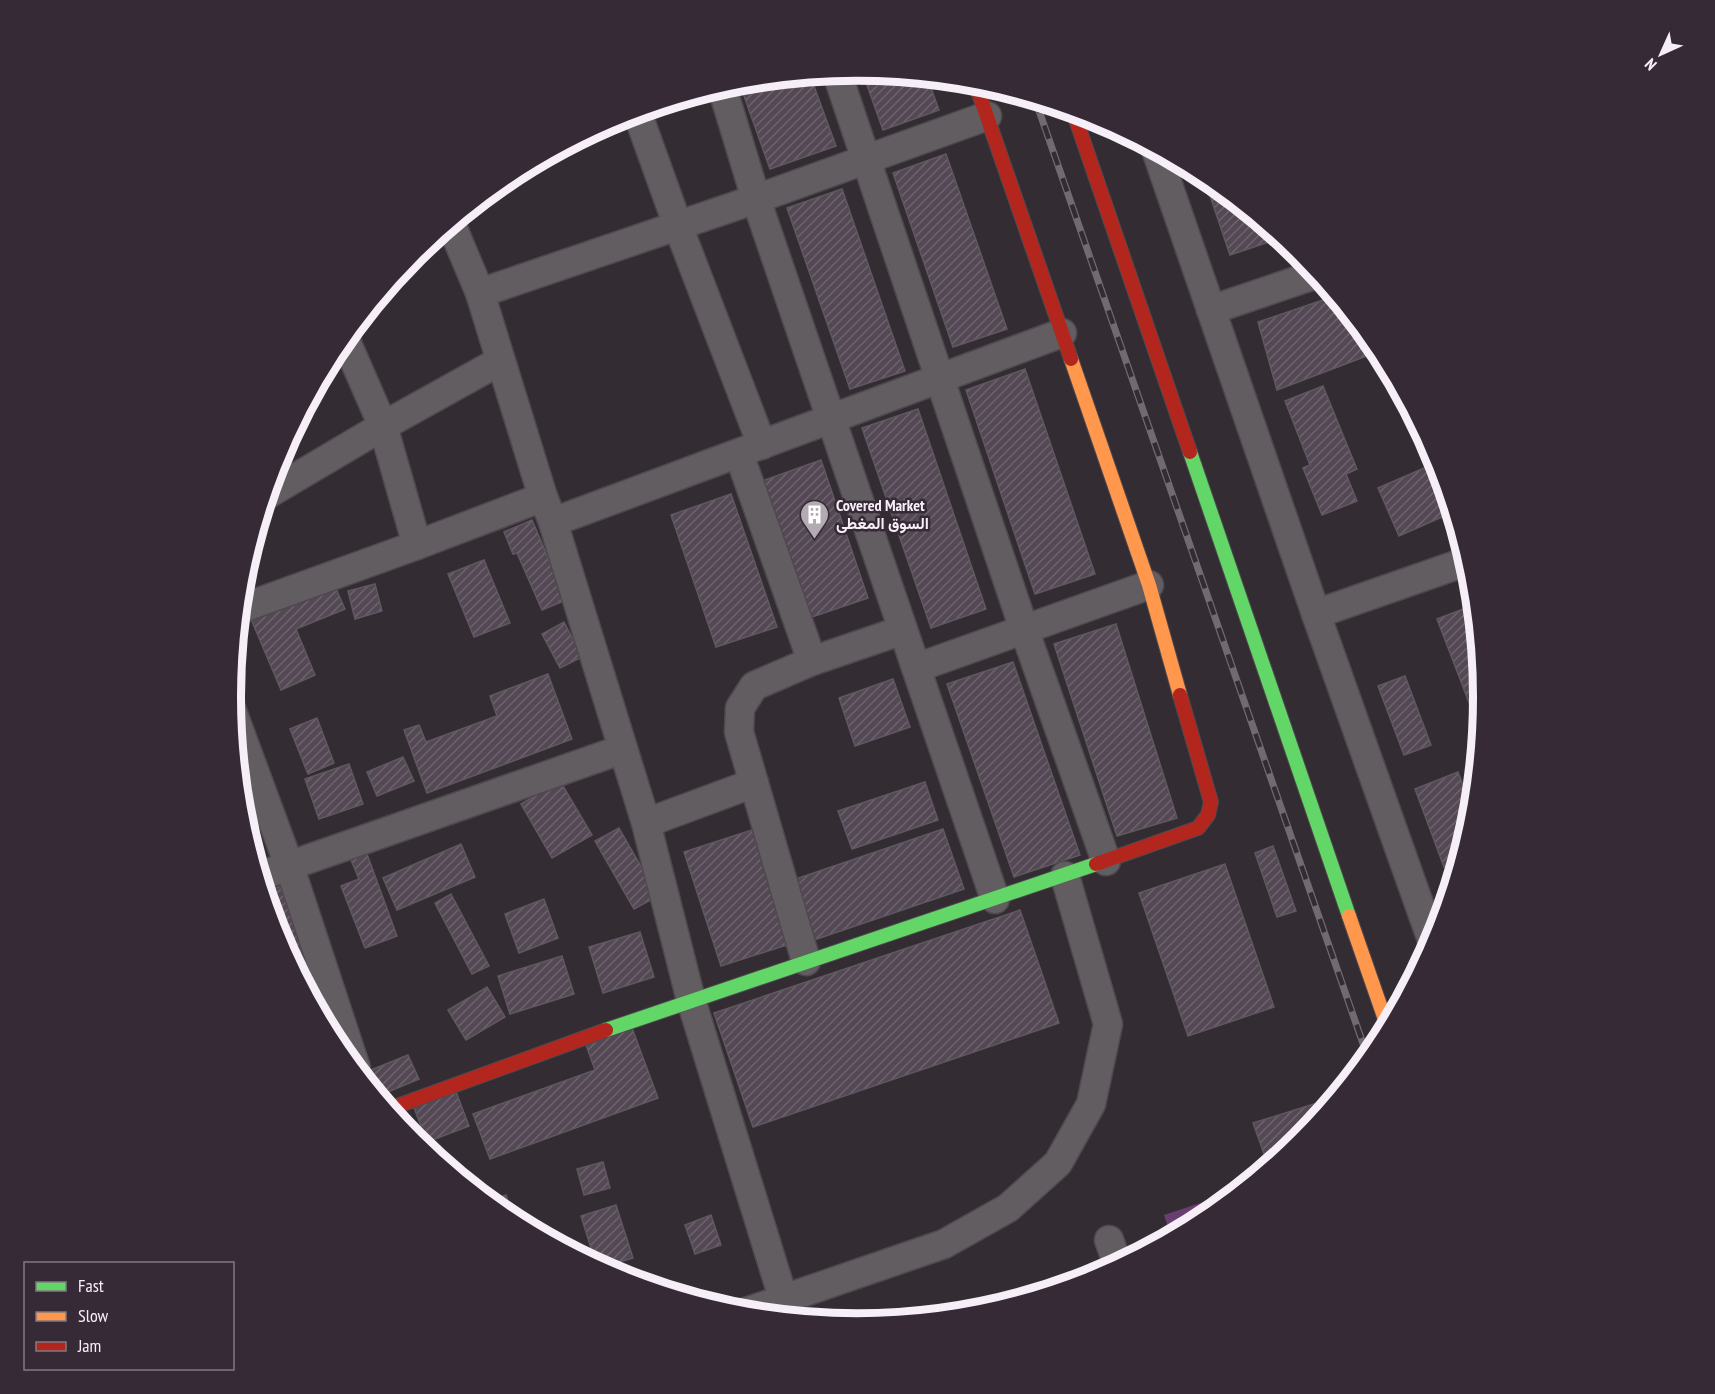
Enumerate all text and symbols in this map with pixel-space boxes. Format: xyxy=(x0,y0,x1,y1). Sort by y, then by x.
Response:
north arrow xyxy=(1631,24,1691,84)
text: N xyxy=(1640,54,1661,75)
place label: Covered Market السوق المغطى xyxy=(836,495,929,534)
building icon: Covered Market السوق المغطى xyxy=(799,498,831,540)
legend xyxy=(24,1262,234,1370)
text: Fast xyxy=(78,1274,104,1297)
text: Slow xyxy=(78,1304,109,1327)
text: Jam xyxy=(77,1334,101,1357)

